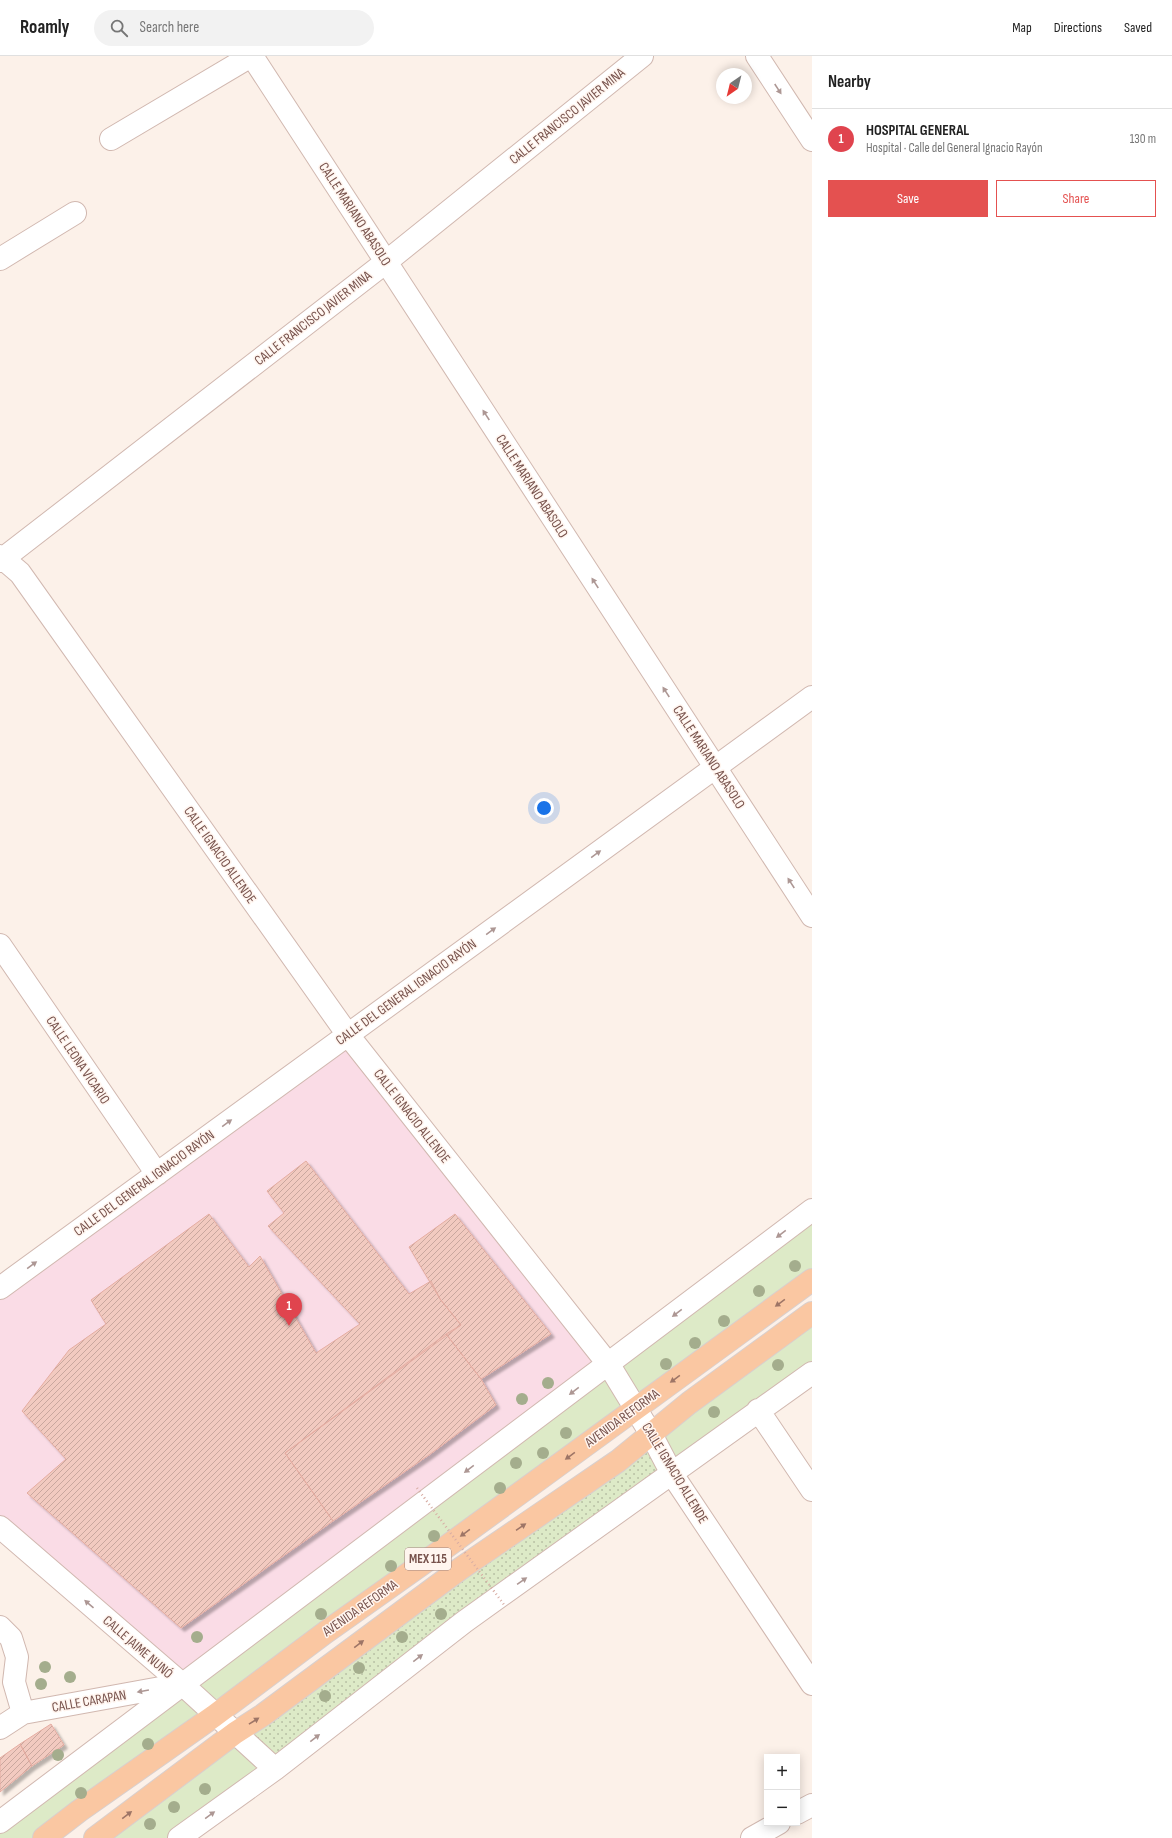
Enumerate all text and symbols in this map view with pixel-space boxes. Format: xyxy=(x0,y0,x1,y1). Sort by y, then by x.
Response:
search box xyxy=(94,10,374,46)
text: Roamly xyxy=(20,16,70,39)
icon: search xyxy=(108,17,130,39)
text: Search here xyxy=(140,18,199,37)
text: Map xyxy=(1012,19,1032,36)
text: Directions xyxy=(1054,19,1102,36)
text: Saved xyxy=(1124,19,1152,36)
street label: CALLE FRANCISCO JAVIER MINA xyxy=(506,63,629,168)
north arrow xyxy=(716,68,752,104)
text: Nearby xyxy=(828,72,871,92)
one-way arrow xyxy=(775,83,782,95)
text: HOSPITAL GENERAL xyxy=(866,121,969,140)
text: 1 xyxy=(838,131,844,147)
text: 130 m xyxy=(1130,131,1156,147)
text: Hospital · Calle del General Ignacio Rayón xyxy=(866,140,1043,156)
street label: CALLE MARIANO ABASOLO xyxy=(315,159,395,269)
button: Save xyxy=(828,180,988,217)
button: Share xyxy=(996,180,1156,217)
street label: CALLE FRANCISCO JAVIER MINA xyxy=(251,266,376,369)
one-way arrow xyxy=(482,410,490,421)
street label: CALLE MARIANO ABASOLO xyxy=(492,431,572,541)
one-way arrow xyxy=(591,578,599,588)
one-way arrow xyxy=(662,687,670,697)
street label: CALLE MARIANO ABASOLO xyxy=(669,702,749,812)
your location xyxy=(534,798,554,818)
street label: CALLE IGNACIO ALLENDE xyxy=(180,803,260,907)
one-way arrow xyxy=(590,850,601,858)
one-way arrow xyxy=(787,878,795,888)
one-way arrow xyxy=(485,927,496,935)
street label: CALLE DEL GENERAL IGNACIO RAYÓN xyxy=(332,935,480,1049)
street label: CALLE LEONA VICARIO xyxy=(42,1013,114,1107)
street label: CALLE IGNACIO ALLENDE xyxy=(370,1066,454,1167)
one-way arrow xyxy=(222,1119,233,1127)
street label: CALLE DEL GENERAL IGNACIO RAYÓN xyxy=(70,1126,218,1240)
one-way arrow xyxy=(775,1230,786,1238)
one-way arrow xyxy=(26,1261,37,1269)
pin: 1 xyxy=(276,1293,302,1326)
one-way arrow xyxy=(775,1298,786,1307)
one-way arrow xyxy=(672,1308,683,1317)
one-way arrow xyxy=(670,1375,681,1383)
street label: AVENIDA REFORMA xyxy=(581,1385,663,1451)
one-way arrow xyxy=(568,1387,579,1395)
street label: CALLE IGNACIO ALLENDE xyxy=(638,1419,712,1527)
one-way arrow xyxy=(565,1451,576,1460)
one-way arrow xyxy=(464,1464,475,1473)
one-way arrow xyxy=(516,1523,526,1531)
one-way arrow xyxy=(460,1528,471,1537)
road number: MEX 115 xyxy=(405,1548,451,1570)
street label: AVENIDA REFORMA xyxy=(318,1575,402,1641)
one-way arrow xyxy=(517,1577,527,1585)
one-way arrow xyxy=(84,1600,93,1609)
street label: CALLE JAIME NUNÓ xyxy=(99,1612,177,1682)
one-way arrow xyxy=(353,1640,364,1648)
one-way arrow xyxy=(412,1654,423,1663)
street label: CALLE CARAPAN xyxy=(51,1686,127,1716)
one-way arrow xyxy=(137,1689,149,1695)
one-way arrow xyxy=(249,1717,259,1725)
one-way arrow xyxy=(309,1734,320,1742)
map controls xyxy=(764,1754,800,1826)
button: + xyxy=(764,1754,800,1790)
button: − xyxy=(764,1790,800,1826)
one-way arrow xyxy=(121,1811,132,1819)
one-way arrow xyxy=(205,1811,216,1819)

